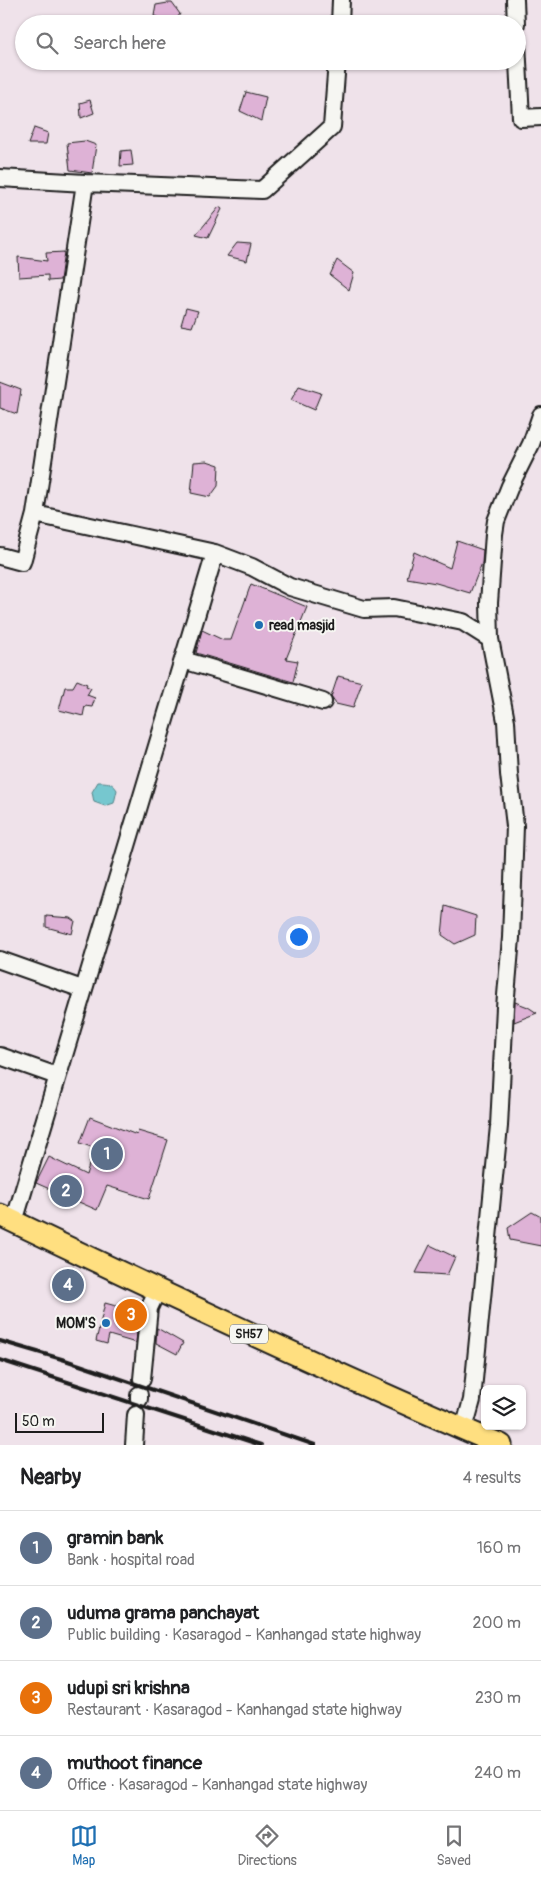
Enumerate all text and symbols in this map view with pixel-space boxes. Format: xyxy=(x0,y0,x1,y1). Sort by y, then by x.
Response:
search box xyxy=(15,15,526,70)
icon: search xyxy=(33,29,61,57)
text: Search here xyxy=(73,31,166,55)
place label: read masjid xyxy=(269,617,335,634)
marker: read masjid xyxy=(253,619,265,631)
your location xyxy=(286,924,312,950)
pin: 1 xyxy=(91,1135,123,1173)
pin: 2 xyxy=(50,1172,82,1210)
pin: 4 xyxy=(52,1266,84,1304)
pin: 3 xyxy=(115,1296,147,1334)
place label: MOM'S xyxy=(56,1315,96,1332)
marker: MOM'S xyxy=(100,1317,112,1329)
road number: SH57 xyxy=(230,1325,268,1344)
map controls xyxy=(481,1385,526,1430)
button: layers xyxy=(481,1385,526,1430)
scale bar xyxy=(15,1410,104,1433)
text: 50 m xyxy=(22,1413,55,1430)
text: Nearby xyxy=(20,1464,81,1491)
text: 4 results xyxy=(463,1468,521,1488)
text: gramin bank xyxy=(67,1526,163,1550)
text: 1 xyxy=(33,1538,39,1558)
text: 160 m xyxy=(477,1538,521,1558)
text: Bank · hospital road xyxy=(67,1550,195,1570)
text: uduma grama panchayat xyxy=(67,1601,259,1625)
text: 2 xyxy=(32,1613,40,1633)
text: 200 m xyxy=(473,1613,521,1633)
text: Public building · Kasaragod - Kanhangad state highway xyxy=(67,1625,421,1645)
text: udupi sri krishna xyxy=(67,1676,190,1700)
text: 3 xyxy=(32,1688,40,1708)
text: 230 m xyxy=(475,1688,521,1708)
text: Restaurant · Kasaragod - Kanhangad state highway xyxy=(67,1700,402,1720)
text: muthoot finance xyxy=(67,1751,202,1775)
text: 4 xyxy=(31,1763,41,1783)
text: 240 m xyxy=(474,1763,521,1783)
text: Office · Kasaragod - Kanhangad state highway xyxy=(67,1775,367,1795)
tab: Map xyxy=(70,1822,98,1869)
tab: Directions xyxy=(237,1822,297,1869)
tab: Saved xyxy=(436,1822,471,1869)

